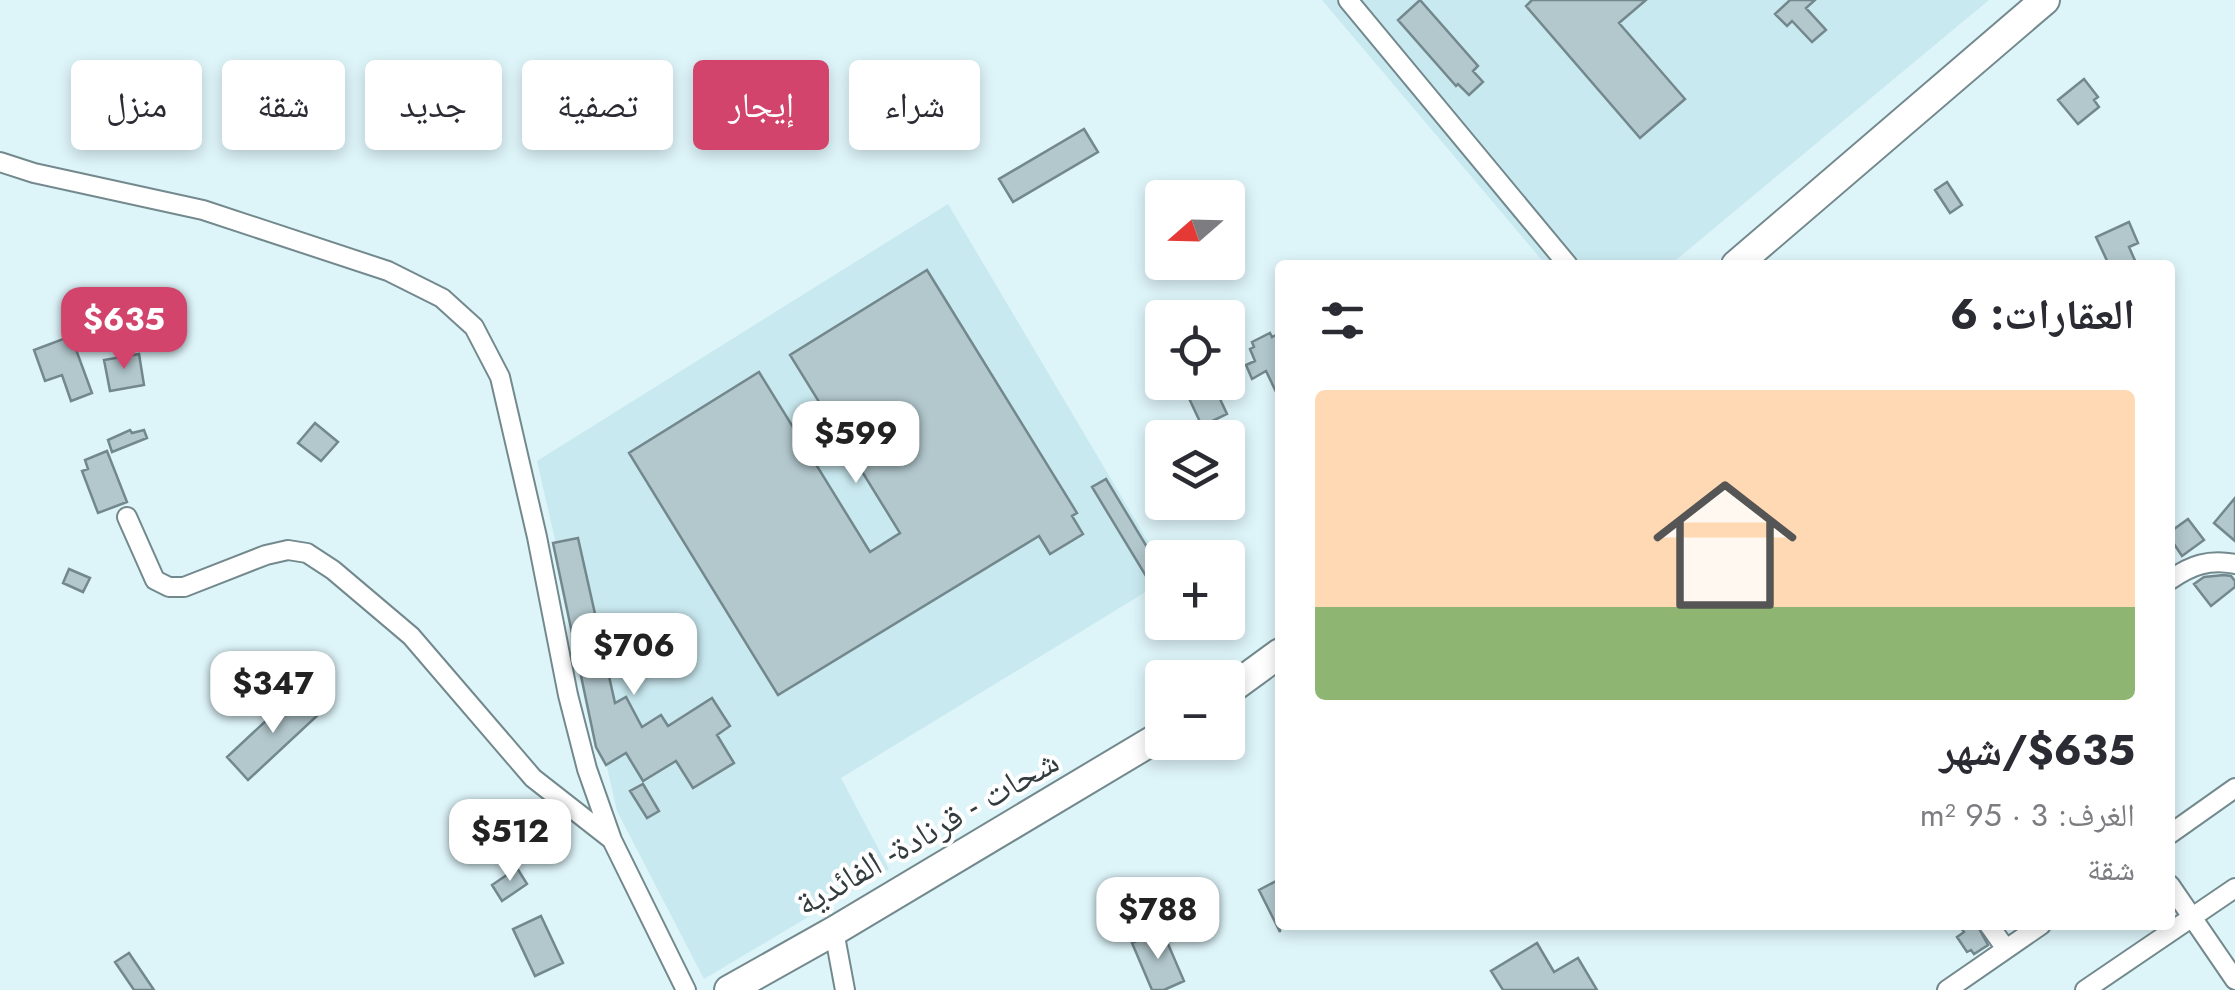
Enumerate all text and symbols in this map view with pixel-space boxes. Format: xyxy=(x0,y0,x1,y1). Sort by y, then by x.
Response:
chip: منزل xyxy=(71,60,202,150)
chip: شقة xyxy=(222,60,345,150)
chip: جديد xyxy=(365,60,502,150)
chip: تصفية xyxy=(522,60,673,150)
chip: إيجار xyxy=(693,60,829,150)
chip: شراء xyxy=(849,60,980,150)
north arrow xyxy=(1145,180,1245,280)
map controls xyxy=(1145,180,1245,760)
text: العقارات: 6 xyxy=(1950,284,2135,345)
pin: $635 xyxy=(65,287,183,372)
icon: filters xyxy=(1315,293,1370,348)
text: $635 xyxy=(83,296,165,342)
button: locate xyxy=(1145,300,1245,400)
pin: $599 xyxy=(797,401,915,486)
text: $599 xyxy=(814,410,898,456)
button: layers xyxy=(1145,420,1245,520)
icon: home xyxy=(1635,455,1815,635)
button: + xyxy=(1145,540,1245,640)
pin: $706 xyxy=(575,613,693,698)
text: $706 xyxy=(593,622,675,668)
pin: $347 xyxy=(214,651,332,736)
text: $347 xyxy=(232,660,314,706)
button: − xyxy=(1145,660,1245,760)
text: $635/شهر xyxy=(1939,720,2135,781)
street label: شحات - قرنادة- الفائدية xyxy=(786,736,1068,928)
text: الغرف: 3 · 95 m² xyxy=(1920,792,2135,838)
pin: $512 xyxy=(451,799,569,884)
text: $512 xyxy=(471,808,549,854)
text: شقة xyxy=(2087,846,2135,892)
pin: $788 xyxy=(1099,877,1217,962)
text: $788 xyxy=(1118,886,1198,932)

